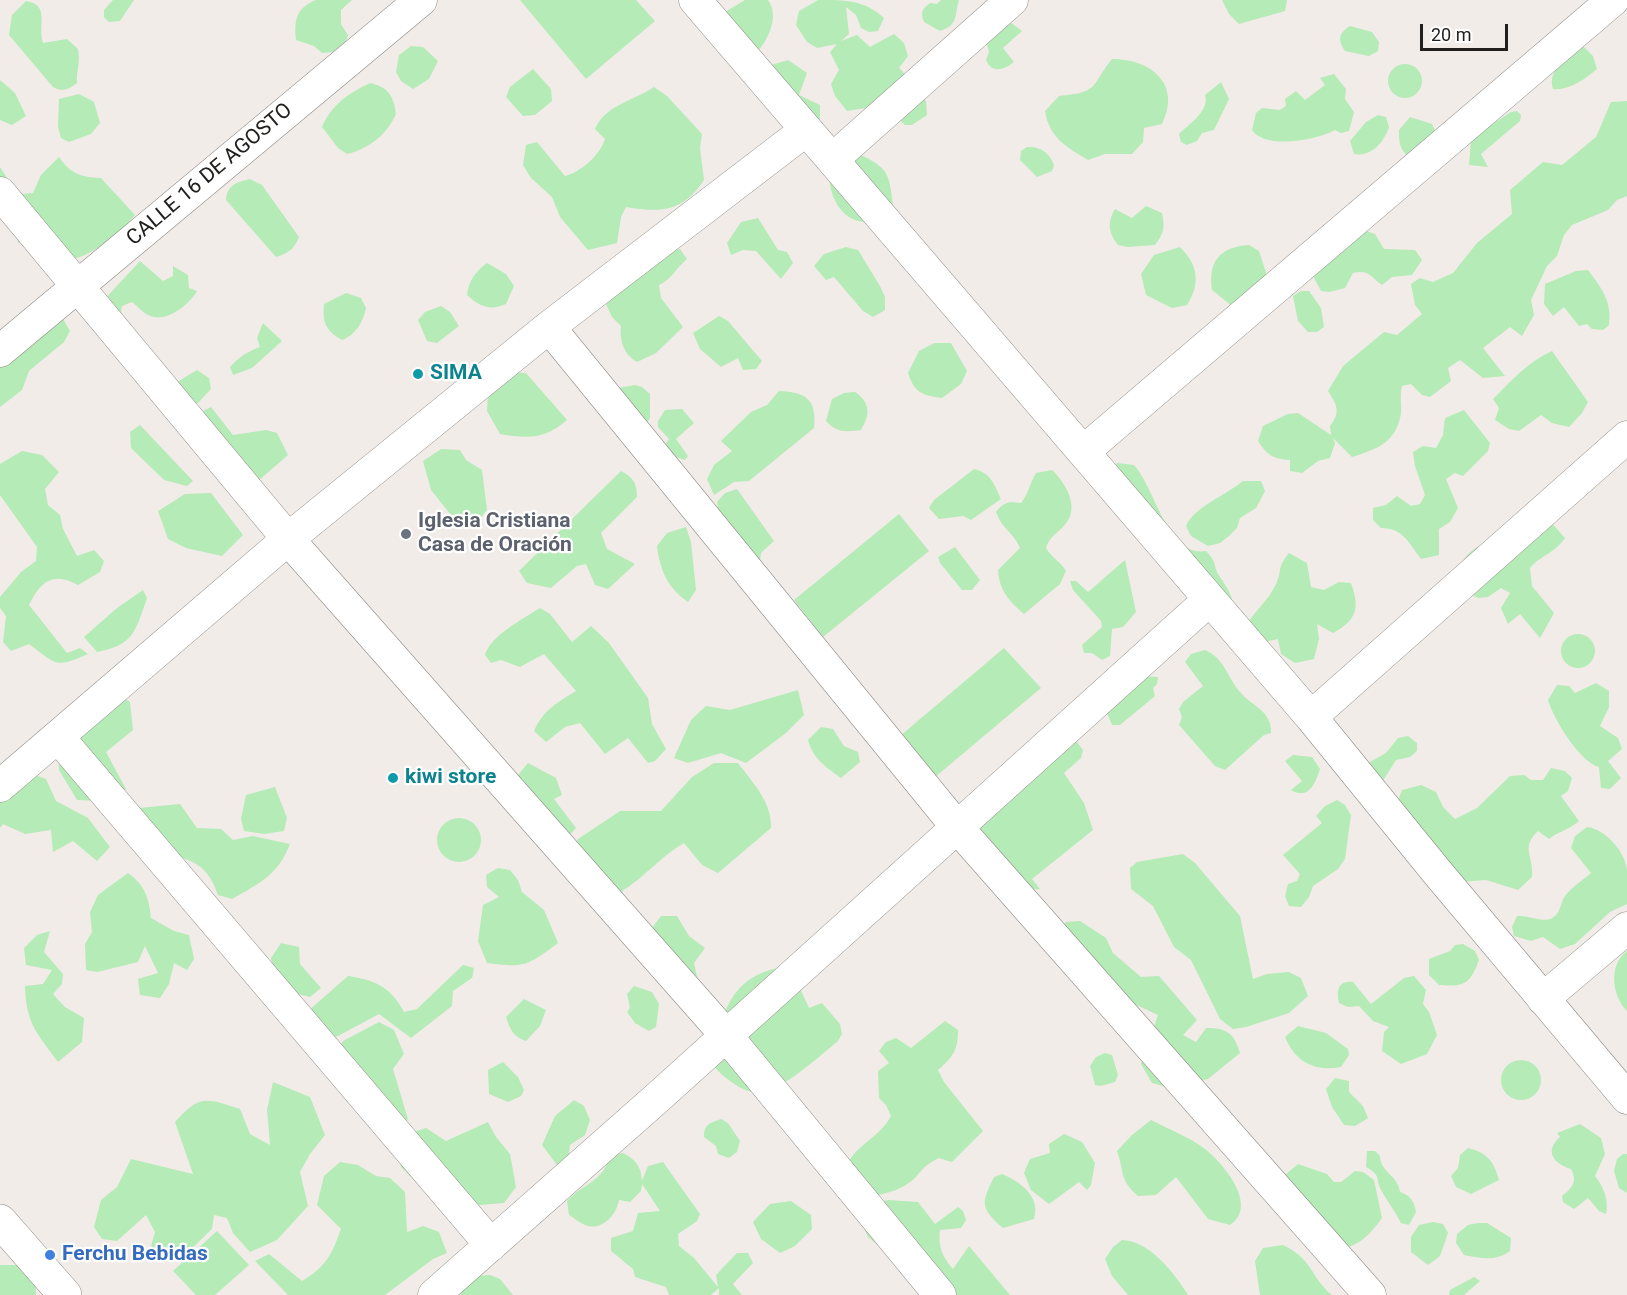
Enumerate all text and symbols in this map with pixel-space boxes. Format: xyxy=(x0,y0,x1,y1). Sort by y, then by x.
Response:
scale bar xyxy=(1423,12,1512,50)
text: 20 m xyxy=(1431,24,1471,45)
street label: CALLE 16 DE AGOSTO xyxy=(122,98,298,252)
place label: SIMA xyxy=(430,361,482,387)
marker: SIMA xyxy=(411,367,425,381)
place label: Iglesia Cristiana Casa de Oración xyxy=(418,509,572,559)
marker: Iglesia Cristiana Casa de Oración xyxy=(399,527,413,541)
place label: kiwi store xyxy=(405,765,496,791)
marker: kiwi store xyxy=(386,771,400,785)
place label: Ferchu Bebidas xyxy=(62,1242,208,1268)
marker: Ferchu Bebidas xyxy=(43,1248,57,1262)

